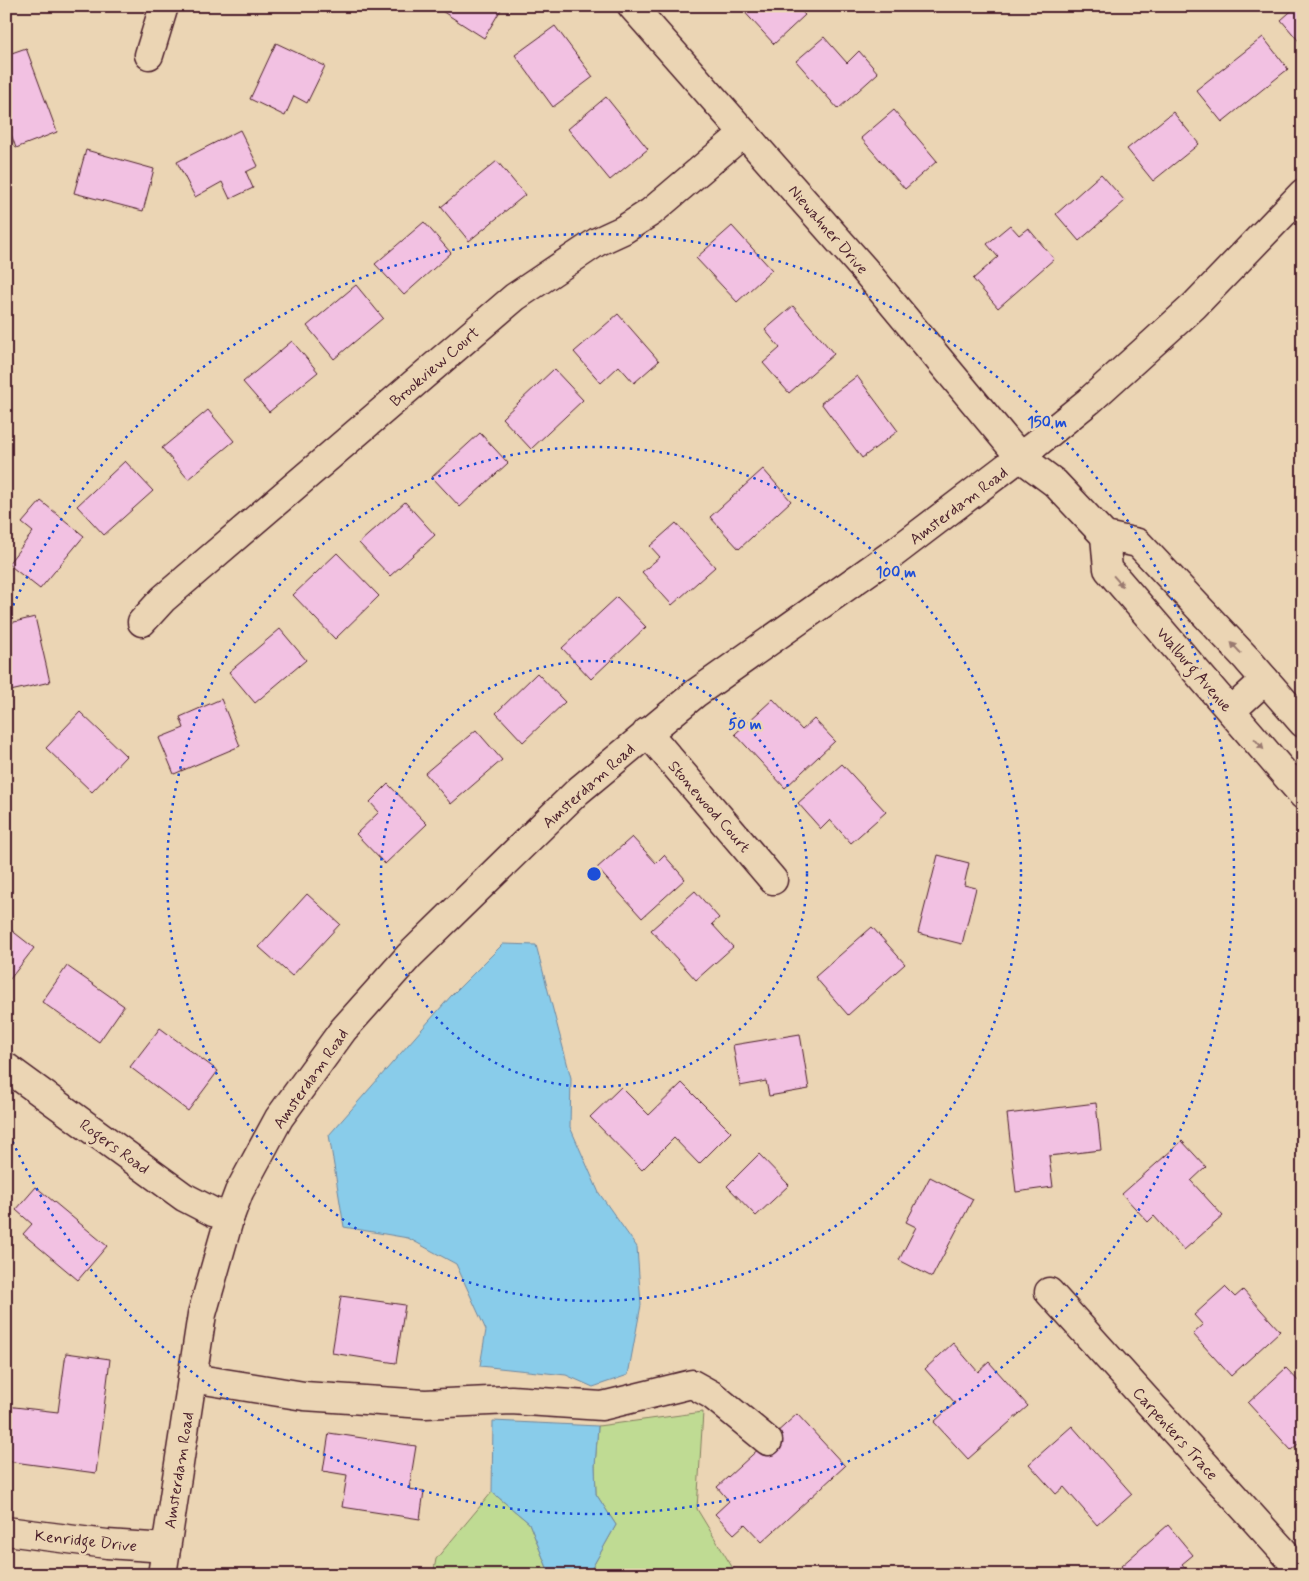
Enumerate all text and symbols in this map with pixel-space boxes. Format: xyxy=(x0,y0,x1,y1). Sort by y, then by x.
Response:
street label: Niewahner Drive xyxy=(783,181,873,279)
street label: Brookview Court xyxy=(386,322,485,412)
text: 150 m xyxy=(1027,413,1067,433)
street label: Amsterdam Road xyxy=(906,462,1012,550)
text: 100 m xyxy=(876,563,916,583)
one-way arrow xyxy=(1113,574,1124,587)
street label: Walburg Avenue xyxy=(1150,623,1237,718)
one-way arrow xyxy=(1230,642,1242,654)
text: 50 m xyxy=(728,715,762,735)
one-way arrow xyxy=(1253,738,1264,750)
street label: Amsterdam Road xyxy=(538,739,640,833)
street label: Stonewood Court xyxy=(663,756,755,858)
centre of rings xyxy=(585,865,603,883)
street label: Amsterdam Road xyxy=(269,1025,354,1133)
street label: Rogers Road xyxy=(74,1115,153,1181)
street label: Carpenters Trace xyxy=(1127,1383,1222,1485)
street label: Amsterdam Road xyxy=(160,1410,199,1530)
street label: Kenridge Drive xyxy=(34,1526,138,1558)

